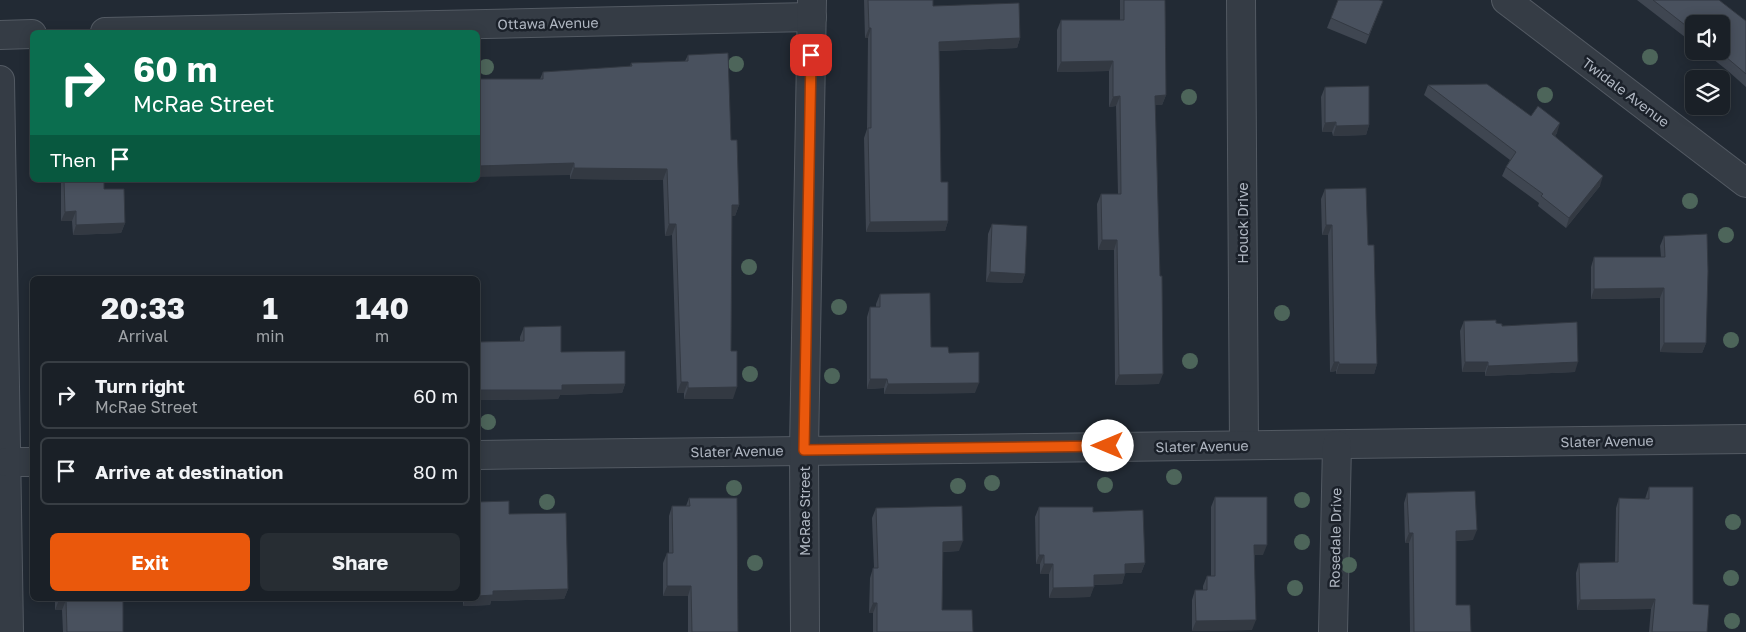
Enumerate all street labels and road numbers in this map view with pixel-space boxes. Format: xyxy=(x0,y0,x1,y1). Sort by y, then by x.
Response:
street label: Ottawa Avenue xyxy=(497,14,599,32)
street label: Twidale Avenue xyxy=(1579,54,1673,130)
street label: Houck Drive xyxy=(1234,182,1251,264)
street label: Slater Avenue xyxy=(1560,432,1654,450)
street label: Slater Avenue xyxy=(1155,437,1249,455)
street label: Slater Avenue xyxy=(690,442,784,460)
street label: McRae Street xyxy=(796,466,813,556)
street label: Rosedale Drive xyxy=(1326,488,1344,588)

